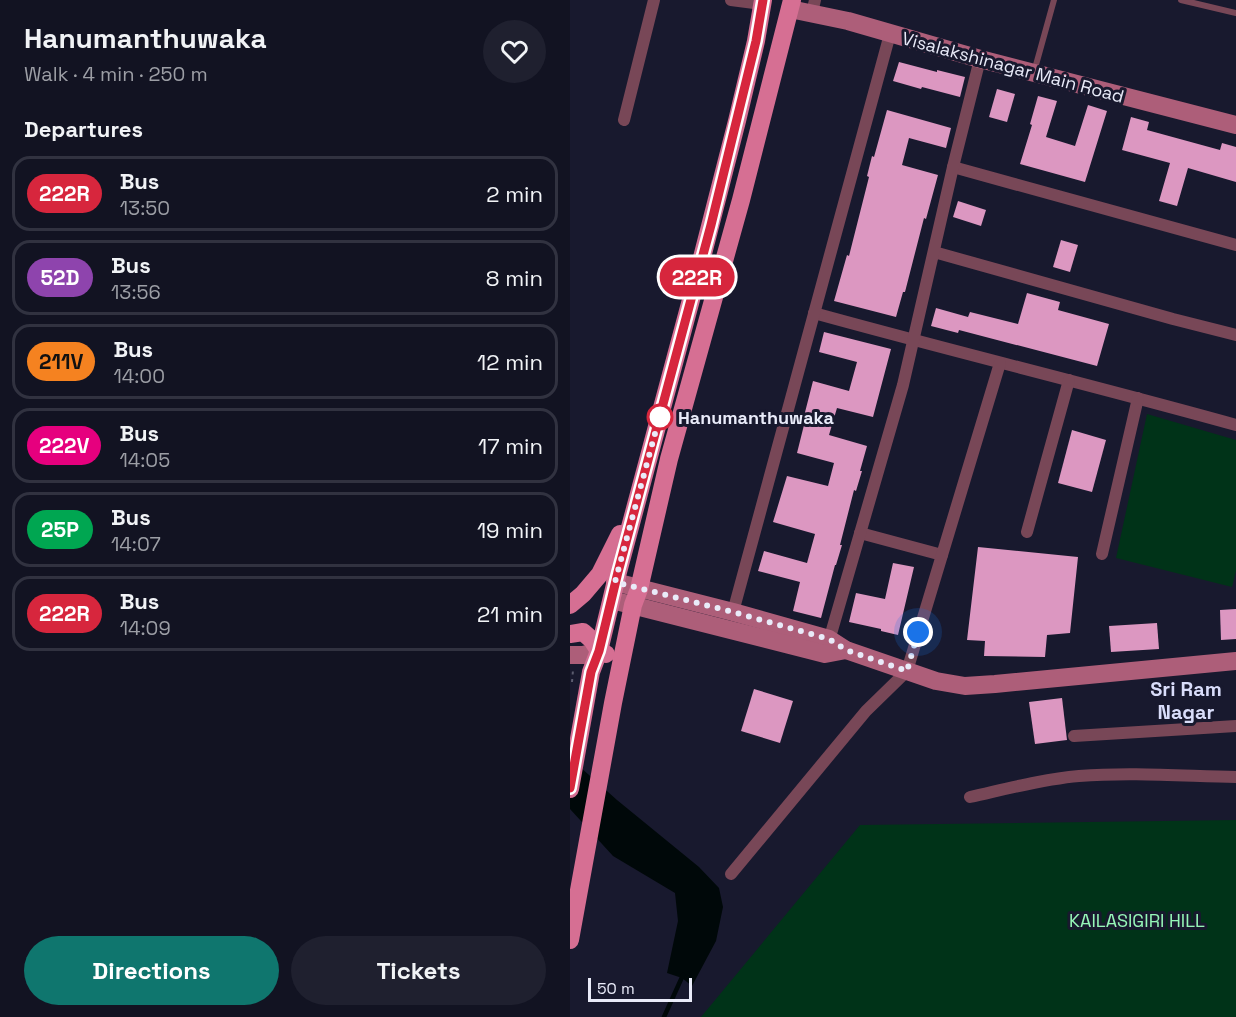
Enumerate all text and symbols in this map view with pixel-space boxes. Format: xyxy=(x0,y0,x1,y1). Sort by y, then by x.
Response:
text: Hanumanthuwaka xyxy=(24,20,267,56)
button: heart xyxy=(483,20,546,83)
street label: Visalakshinagar Main Road xyxy=(899,26,1127,108)
text: Walk · 4 min · 250 m xyxy=(24,61,208,87)
text: Departures xyxy=(24,115,143,143)
text: Bus xyxy=(120,167,159,195)
text: 222R xyxy=(39,180,90,207)
text: 2 min xyxy=(486,180,543,208)
text: 13:50 xyxy=(120,195,170,221)
text: Bus xyxy=(111,251,151,279)
line badge: 222R xyxy=(655,258,739,296)
text: 52D xyxy=(41,264,79,291)
text: 8 min xyxy=(486,264,543,292)
text: 222R xyxy=(672,264,722,291)
text: 13:56 xyxy=(111,279,161,305)
text: Bus xyxy=(113,335,153,363)
text: 211V xyxy=(39,348,83,375)
text: 12 min xyxy=(477,348,543,376)
text: 14:00 xyxy=(113,363,165,389)
marker: Hanumanthuwaka xyxy=(647,404,673,430)
place label: Hanumanthuwaka xyxy=(678,406,835,429)
text: Bus xyxy=(119,419,159,447)
text: 222V xyxy=(39,432,89,459)
text: 17 min xyxy=(478,432,543,460)
text: 14:05 xyxy=(119,447,170,473)
text: Bus xyxy=(111,503,151,531)
text: 25P xyxy=(41,516,79,543)
text: 19 min xyxy=(477,516,543,544)
text: 14:07 xyxy=(111,531,161,557)
text: Bus xyxy=(120,587,159,615)
text: 222R xyxy=(39,600,90,627)
text: 21 min xyxy=(477,600,543,628)
text: 14:09 xyxy=(120,615,171,641)
your location xyxy=(903,617,933,647)
district label: Sri Ram Nagar xyxy=(1150,676,1222,725)
park label: KAILASIGIRI HILL xyxy=(1069,909,1205,932)
button: Directions xyxy=(24,936,279,1005)
button: Tickets xyxy=(291,936,546,1005)
scale bar xyxy=(588,975,692,1002)
text: 50 m xyxy=(597,978,635,999)

